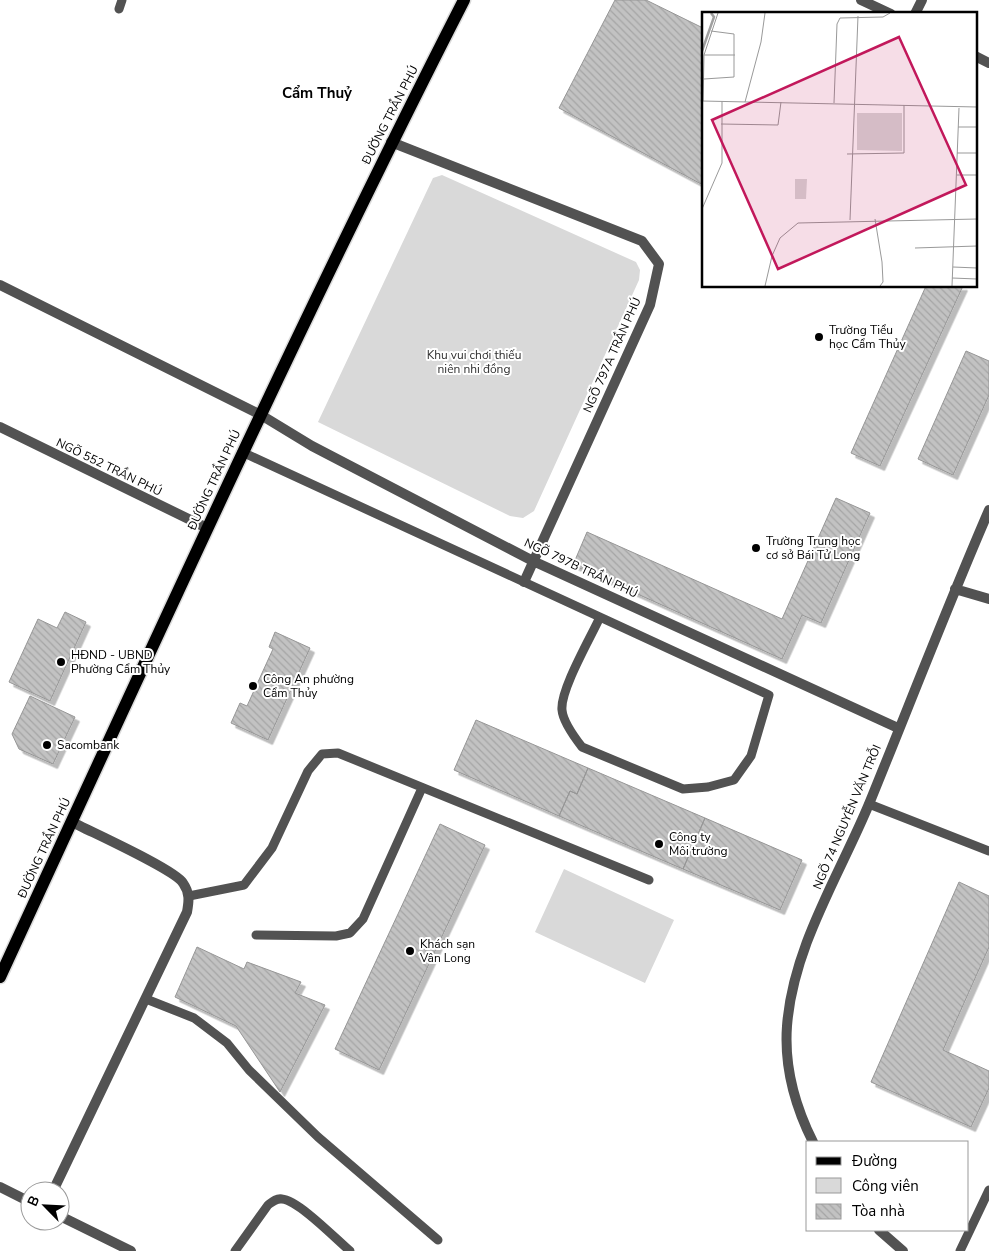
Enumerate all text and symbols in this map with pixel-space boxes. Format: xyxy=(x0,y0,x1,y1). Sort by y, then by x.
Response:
inset map xyxy=(702,12,976,288)
street label: ĐƯỜNG TRẦN PHÚ xyxy=(357,62,422,168)
district label: Cẩm Thuỷ xyxy=(282,83,352,103)
street label: NGÕ 797A TRẦN PHÚ xyxy=(578,294,645,415)
place label: Trường Tiểu học Cẩm Thủy xyxy=(829,322,906,352)
marker: Trường Tiểu học Cẩm Thủy xyxy=(813,331,825,343)
park label: Khu vui chơi thiếu niên nhi đồng xyxy=(427,347,521,377)
street label: ĐƯỜNG TRẦN PHÚ xyxy=(182,427,244,534)
street label: NGÕ 552 TRẦN PHÚ xyxy=(53,434,165,500)
place label: Trường Trung học cơ sở Bái Tử Long xyxy=(766,533,861,563)
street label: NGÕ 797B TRẦN PHÚ xyxy=(521,534,641,601)
marker: Trường Trung học cơ sở Bái Tử Long xyxy=(750,542,762,554)
place label: HĐND - UBND Phường Cẩm Thủy xyxy=(71,647,171,677)
marker: HĐND - UBND Phường Cẩm Thủy xyxy=(55,656,67,668)
place label: Công An phường Cẩm Thủy xyxy=(263,671,354,701)
marker: Công An phường Cẩm Thủy xyxy=(247,680,259,692)
place label: Sacombank xyxy=(57,737,120,753)
marker: Sacombank xyxy=(41,739,53,751)
street label: NGÕ 74 NGUYỄN VĂN TRỖI xyxy=(808,742,885,892)
street label: ĐƯỜNG TRẦN PHÚ xyxy=(12,795,74,902)
place label: Công ty Môi trường xyxy=(669,829,728,859)
marker: Công ty Môi trường xyxy=(653,838,665,850)
place label: Khách sạn Vân Long xyxy=(419,936,475,966)
marker: Khách sạn Vân Long xyxy=(404,945,416,957)
legend xyxy=(806,1141,969,1231)
text: Đường xyxy=(851,1151,897,1171)
text: Công viên xyxy=(852,1176,919,1196)
north arrow xyxy=(20,1181,70,1231)
text: B xyxy=(23,1193,44,1209)
text: Tòa nhà xyxy=(852,1201,905,1221)

